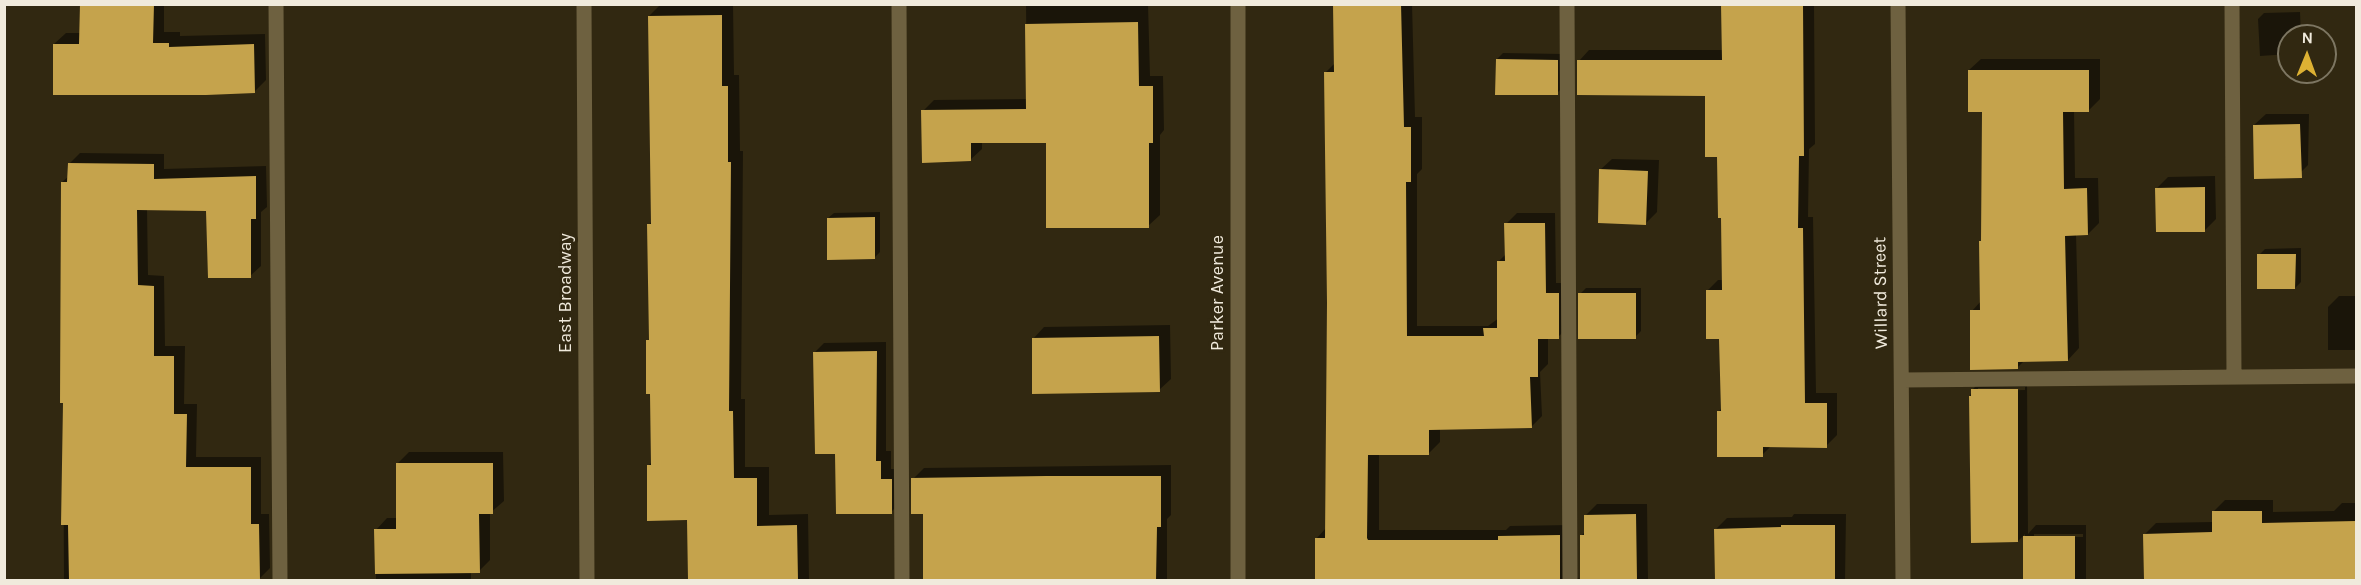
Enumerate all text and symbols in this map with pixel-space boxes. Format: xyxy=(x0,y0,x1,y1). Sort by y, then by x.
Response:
north arrow xyxy=(2277,24,2337,84)
text: N xyxy=(2301,28,2313,47)
street label: East Broadway xyxy=(555,233,577,353)
street label: Parker Avenue xyxy=(1207,235,1229,351)
street label: Willard Street xyxy=(1869,237,1893,349)

